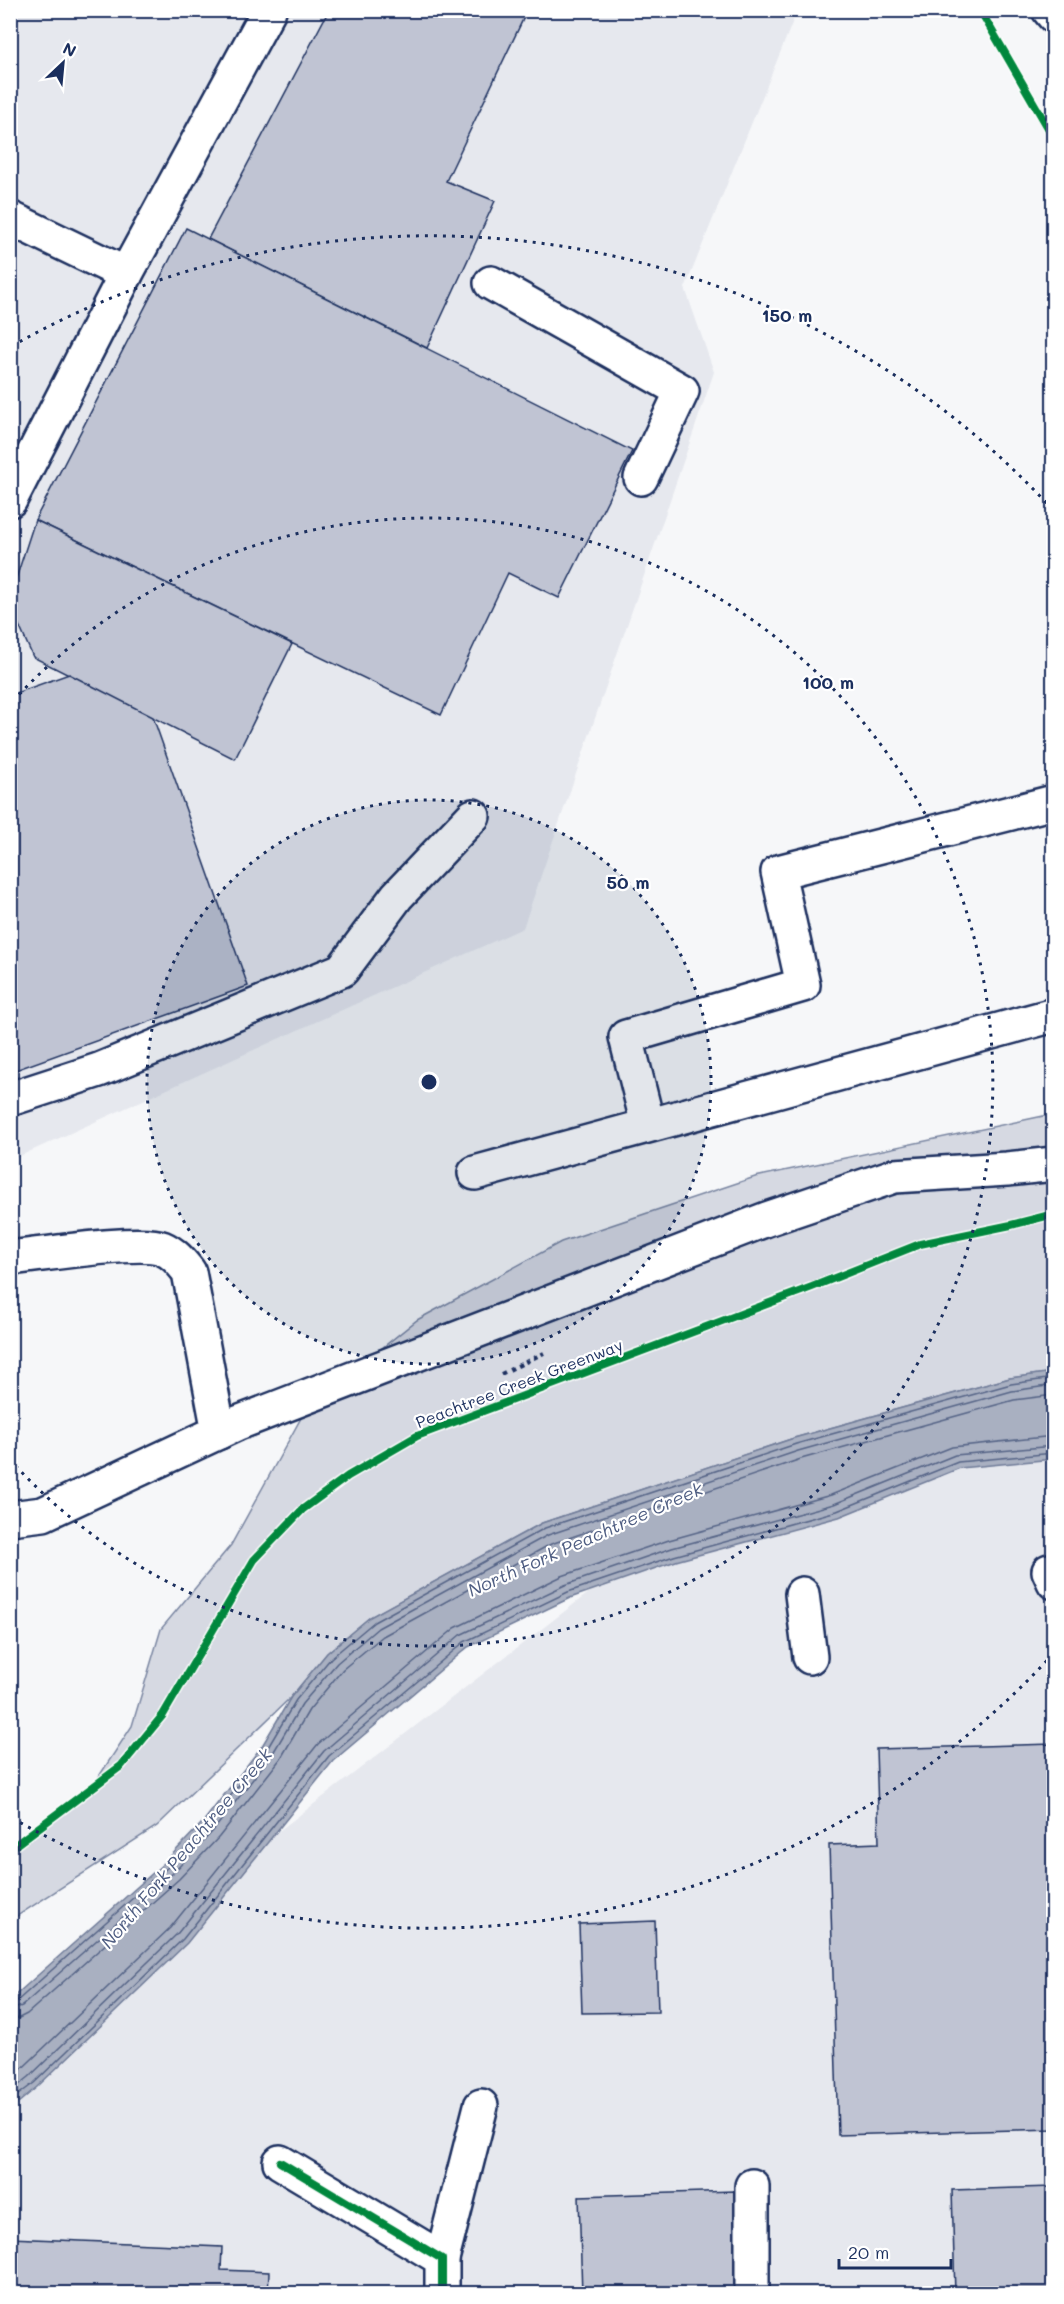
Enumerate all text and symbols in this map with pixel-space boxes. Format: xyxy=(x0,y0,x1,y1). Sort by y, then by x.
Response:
north arrow xyxy=(33,33,93,93)
text: N xyxy=(60,37,80,61)
text: 150 m xyxy=(762,303,812,327)
text: 100 m xyxy=(802,670,854,694)
text: 50 m xyxy=(607,870,649,894)
centre of rings xyxy=(419,1072,439,1092)
street label: Peachtree Creek Greenway xyxy=(412,1334,626,1432)
water label: North Fork Peachtree Creek xyxy=(464,1476,707,1602)
water label: North Fork Peachtree Creek xyxy=(95,1742,277,1953)
scale bar xyxy=(839,2232,952,2270)
text: 20 m xyxy=(848,2240,889,2264)

